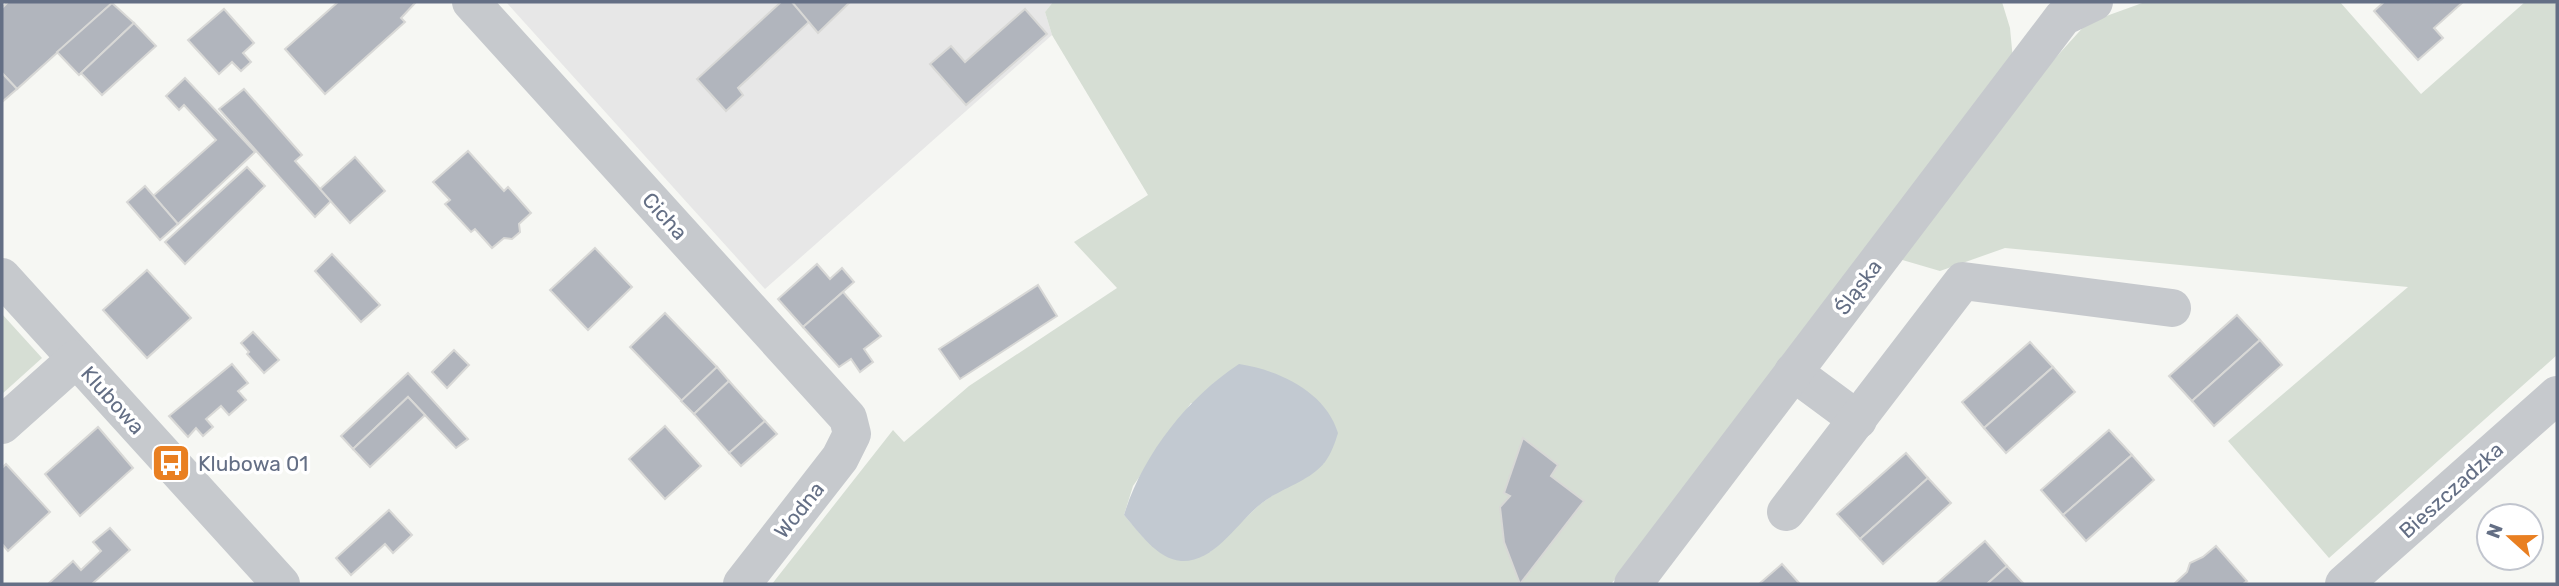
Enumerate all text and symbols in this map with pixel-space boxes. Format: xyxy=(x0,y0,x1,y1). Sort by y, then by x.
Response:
street label: Cicha xyxy=(637,187,693,245)
street label: Śląska xyxy=(1829,254,1887,320)
street label: Klubowa xyxy=(76,361,150,439)
street label: Bieszczadzka xyxy=(2394,437,2508,543)
bus stop icon: Klubowa 01 xyxy=(150,442,192,484)
place label: Klubowa 01 xyxy=(198,451,308,476)
street label: Wodna xyxy=(769,477,829,543)
north arrow xyxy=(2475,502,2545,572)
text: N xyxy=(2481,521,2508,542)

